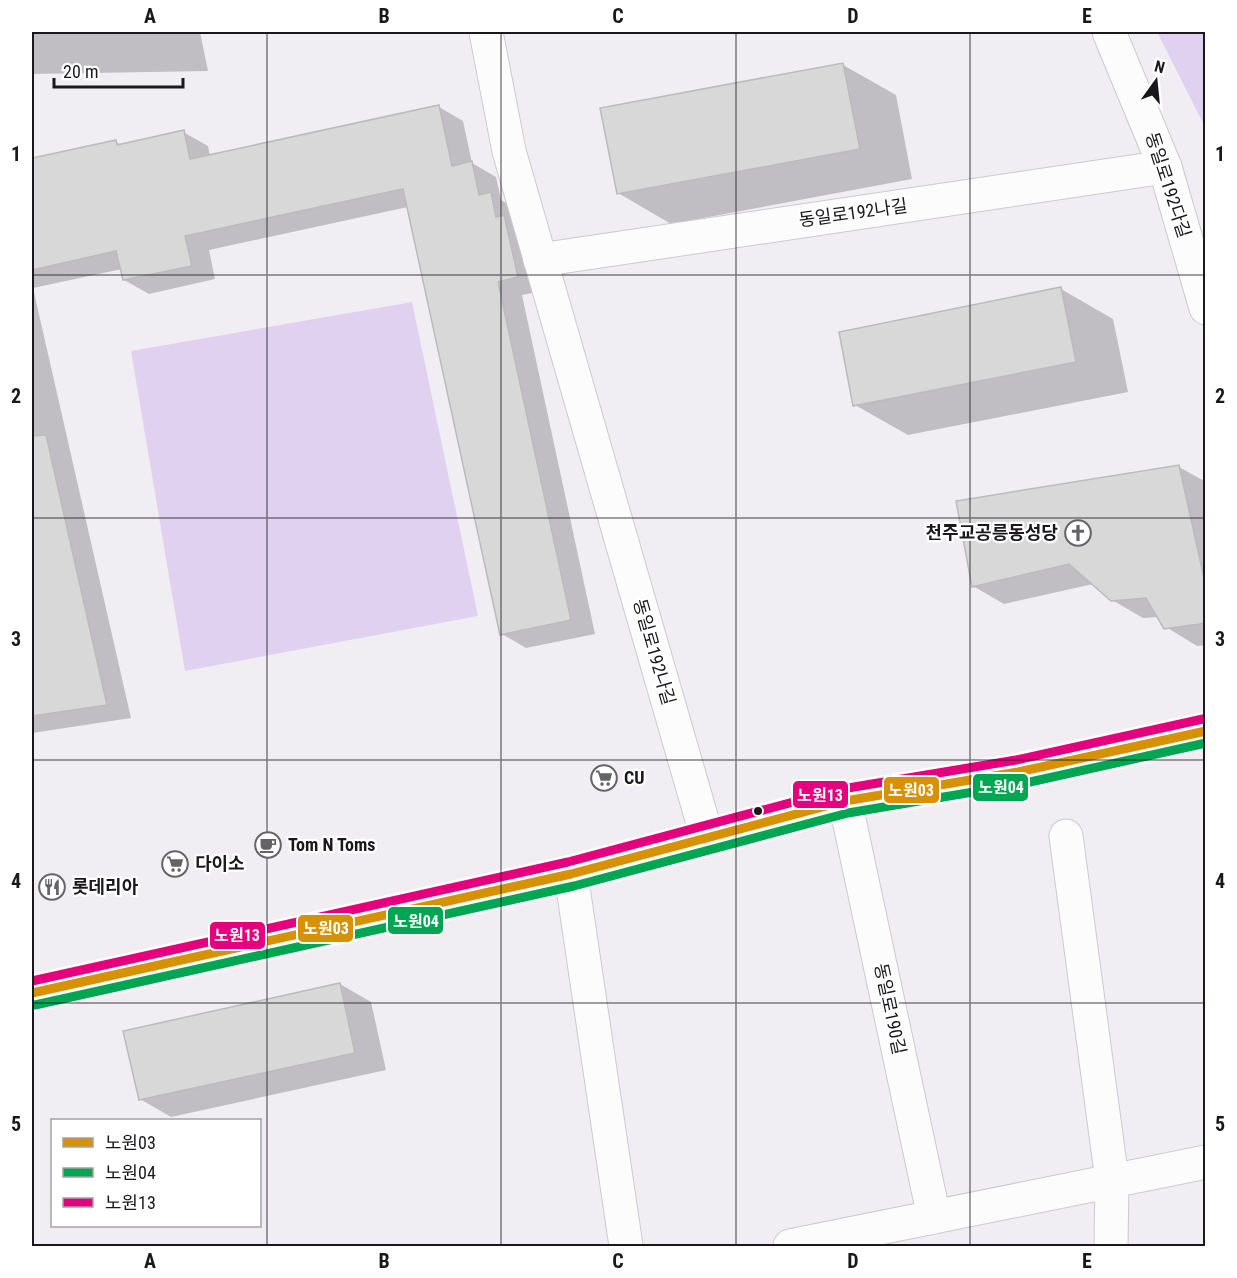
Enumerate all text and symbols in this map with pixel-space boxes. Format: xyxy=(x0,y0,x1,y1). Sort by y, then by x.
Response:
text: A xyxy=(144,4,156,28)
text: B xyxy=(378,4,390,28)
text: C xyxy=(612,4,624,28)
text: D xyxy=(847,4,859,28)
text: E xyxy=(1082,4,1092,28)
scale bar xyxy=(54,51,183,89)
north arrow xyxy=(1126,51,1186,111)
text: N xyxy=(1153,57,1167,77)
text: 20 m xyxy=(63,61,98,82)
street label: 동일로192다길 xyxy=(1142,130,1195,240)
text: 1 xyxy=(11,142,21,166)
text: 1 xyxy=(1215,142,1225,166)
street label: 동일로192나길 xyxy=(797,194,909,231)
text: 2 xyxy=(11,384,21,408)
text: 2 xyxy=(1215,384,1225,408)
church icon: 천주교공릉동성당 xyxy=(1063,518,1093,548)
place label: 천주교공릉동성당 xyxy=(926,522,1058,543)
street label: 동일로192나길 xyxy=(629,596,680,707)
text: 3 xyxy=(11,627,21,651)
text: 3 xyxy=(1215,627,1225,651)
supermarket icon: CU xyxy=(589,763,619,793)
place label: CU xyxy=(624,767,645,788)
line badge: 노원04 xyxy=(972,773,1029,802)
line badge: 노원03 xyxy=(883,776,940,804)
text: 노원04 xyxy=(978,778,1024,797)
line badge: 노원13 xyxy=(792,780,849,809)
text: 노원03 xyxy=(888,781,934,800)
text: 노원13 xyxy=(797,786,843,805)
unlabelled marker xyxy=(752,805,764,817)
cafe icon: Tom N Toms xyxy=(253,830,283,860)
place label: Tom N Toms xyxy=(288,834,376,855)
supermarket icon: 다이소 xyxy=(160,849,190,879)
place label: 다이소 xyxy=(195,853,245,874)
text: 4 xyxy=(11,869,21,893)
text: 4 xyxy=(1215,869,1225,893)
restaurant icon: 롯데리아 xyxy=(37,872,67,902)
place label: 롯데리아 xyxy=(72,876,139,897)
line badge: 노원04 xyxy=(387,906,444,935)
text: 노원04 xyxy=(393,912,439,931)
line badge: 노원03 xyxy=(297,914,354,943)
text: 노원03 xyxy=(303,919,349,938)
line badge: 노원13 xyxy=(209,921,266,950)
text: 노원13 xyxy=(214,926,260,945)
street label: 동일로190길 xyxy=(871,961,910,1057)
text: 5 xyxy=(11,1112,21,1136)
text: 5 xyxy=(1215,1112,1225,1136)
legend xyxy=(51,1119,261,1227)
text: 노원03 xyxy=(105,1132,156,1153)
text: 노원04 xyxy=(105,1162,156,1183)
text: 노원13 xyxy=(105,1192,156,1213)
text: A xyxy=(144,1249,156,1273)
text: B xyxy=(378,1249,390,1273)
text: C xyxy=(612,1249,624,1273)
text: D xyxy=(847,1249,859,1273)
text: E xyxy=(1082,1249,1092,1273)

